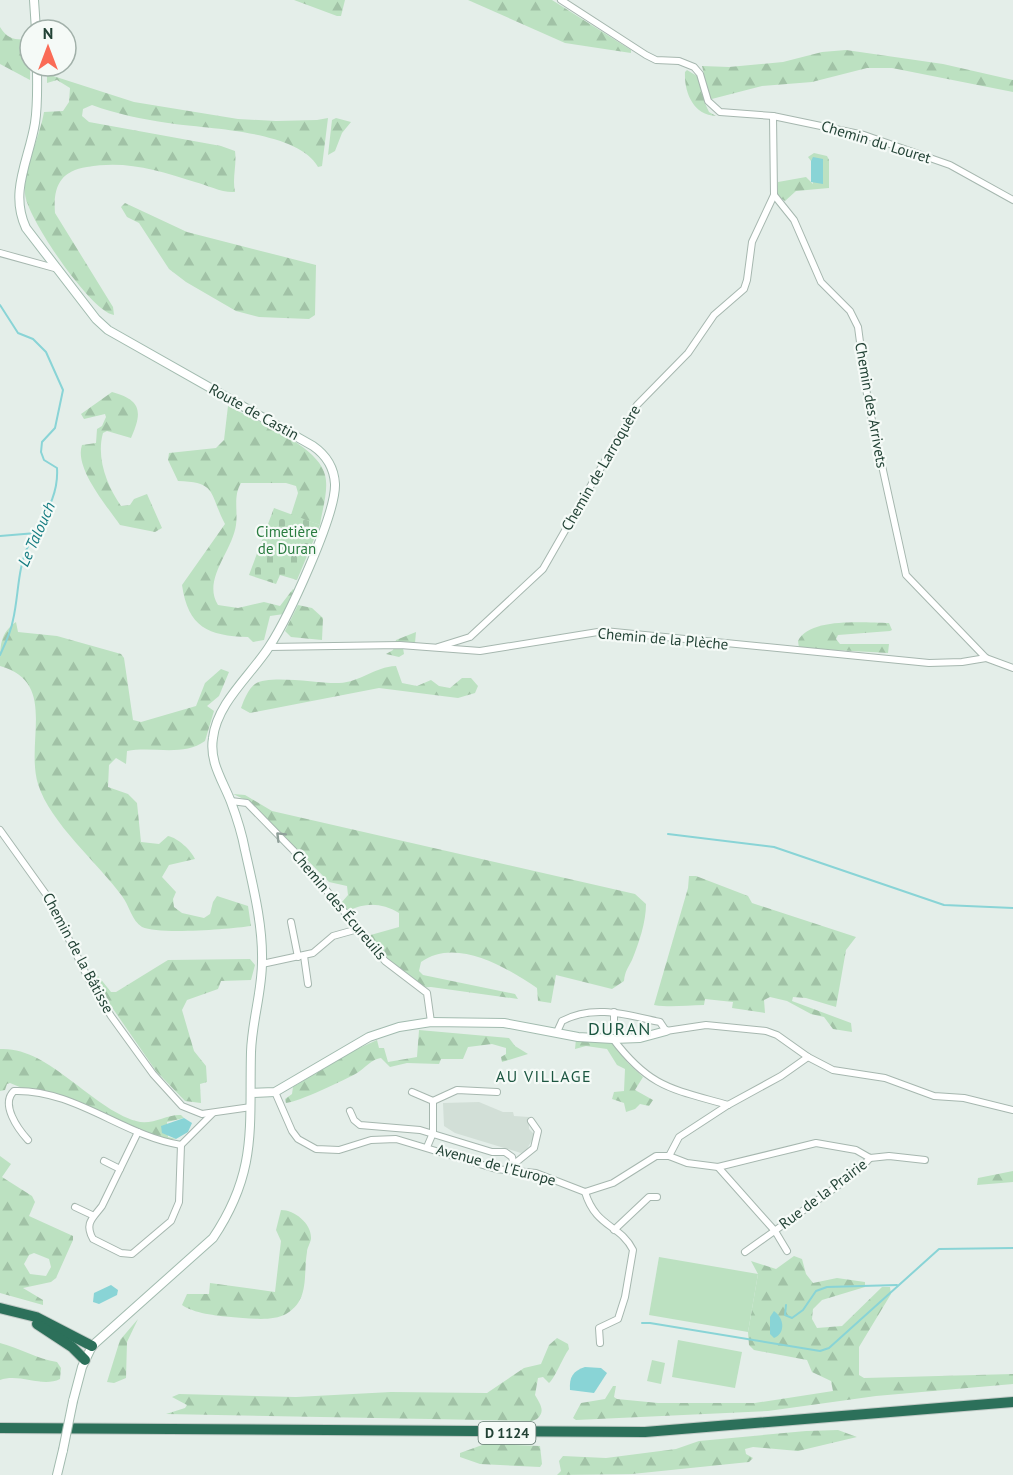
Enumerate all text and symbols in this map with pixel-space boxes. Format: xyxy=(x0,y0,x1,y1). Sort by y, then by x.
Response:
north arrow xyxy=(18,18,78,78)
text: N xyxy=(43,23,53,43)
street label: Chemin du Louret xyxy=(819,116,933,167)
street label: Chemin des Arrivets xyxy=(851,341,892,469)
street label: Route de Castin xyxy=(206,379,303,444)
street label: Chemin de Larroquère xyxy=(557,401,644,534)
water label: Le Talouch xyxy=(13,499,59,569)
park label: Cimetière de Duran xyxy=(256,522,318,558)
street label: Chemin de la Plèche xyxy=(597,623,729,654)
one-way arrow xyxy=(276,833,287,844)
street label: Chemin des Écureuils xyxy=(288,846,391,963)
street label: Chemin de la Bâtisse xyxy=(39,889,118,1016)
district label: DURAN xyxy=(588,1017,652,1040)
district label: AU VILLAGE xyxy=(496,1066,592,1086)
street label: Avenue de l'Europe xyxy=(434,1139,558,1190)
street label: Rue de la Prairie xyxy=(775,1154,870,1233)
road number: D 1124 xyxy=(478,1422,536,1444)

